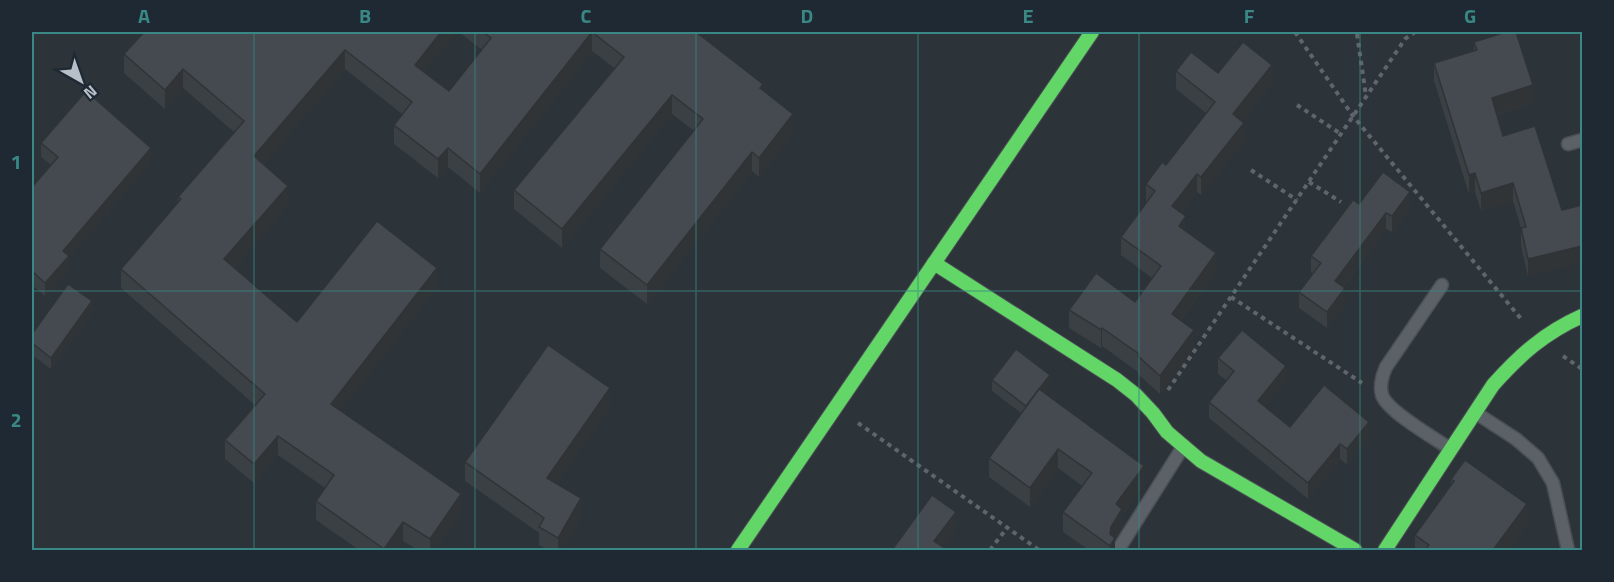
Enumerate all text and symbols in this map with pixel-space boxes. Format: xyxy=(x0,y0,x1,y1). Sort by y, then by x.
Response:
text: A xyxy=(138,0,150,31)
text: B xyxy=(359,0,371,31)
text: C xyxy=(581,0,592,31)
text: D xyxy=(801,0,813,31)
text: E xyxy=(1022,0,1034,31)
text: F xyxy=(1244,0,1255,31)
text: G xyxy=(1464,0,1476,31)
north arrow xyxy=(51,51,111,111)
text: N xyxy=(79,80,103,105)
text: 1 xyxy=(10,146,22,177)
text: 2 xyxy=(10,404,22,435)

